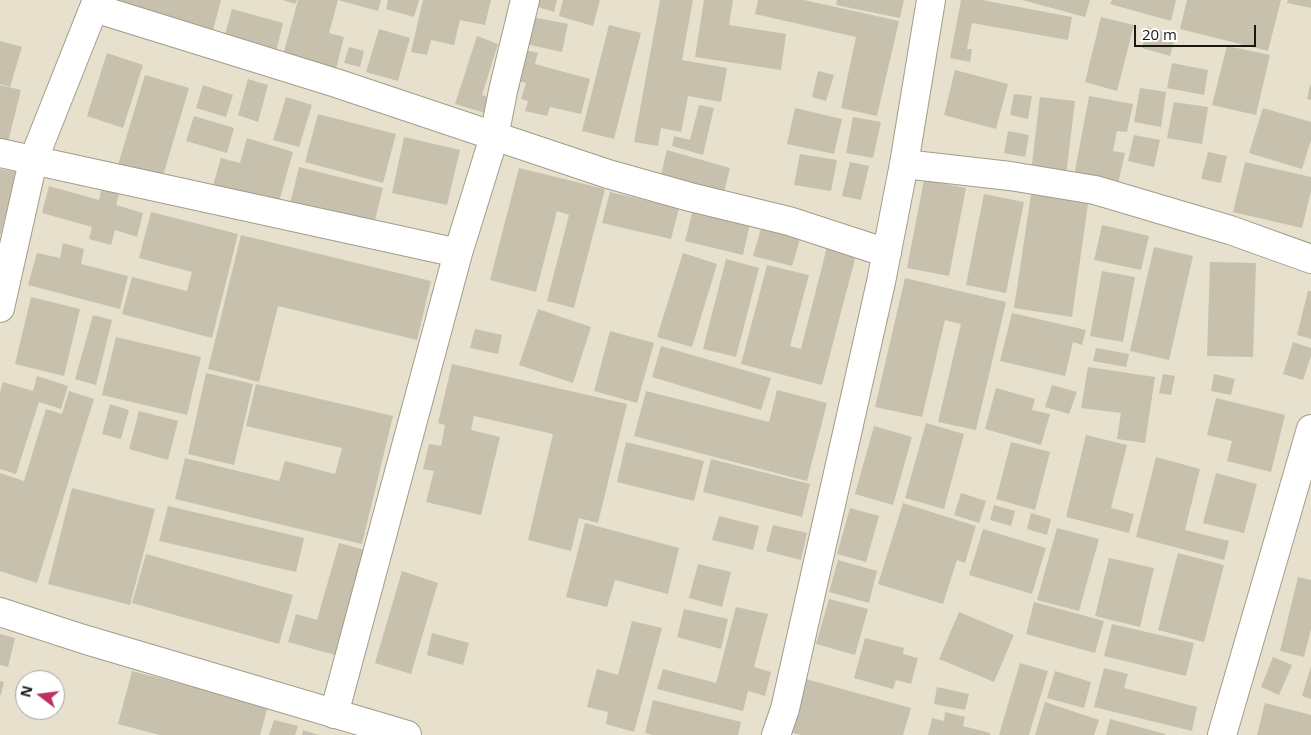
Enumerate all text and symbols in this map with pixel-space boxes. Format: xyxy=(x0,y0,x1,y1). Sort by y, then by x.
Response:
scale bar xyxy=(1136,15,1258,47)
text: 20 m xyxy=(1142,24,1177,44)
north arrow xyxy=(15,670,65,720)
text: N xyxy=(15,683,37,699)

